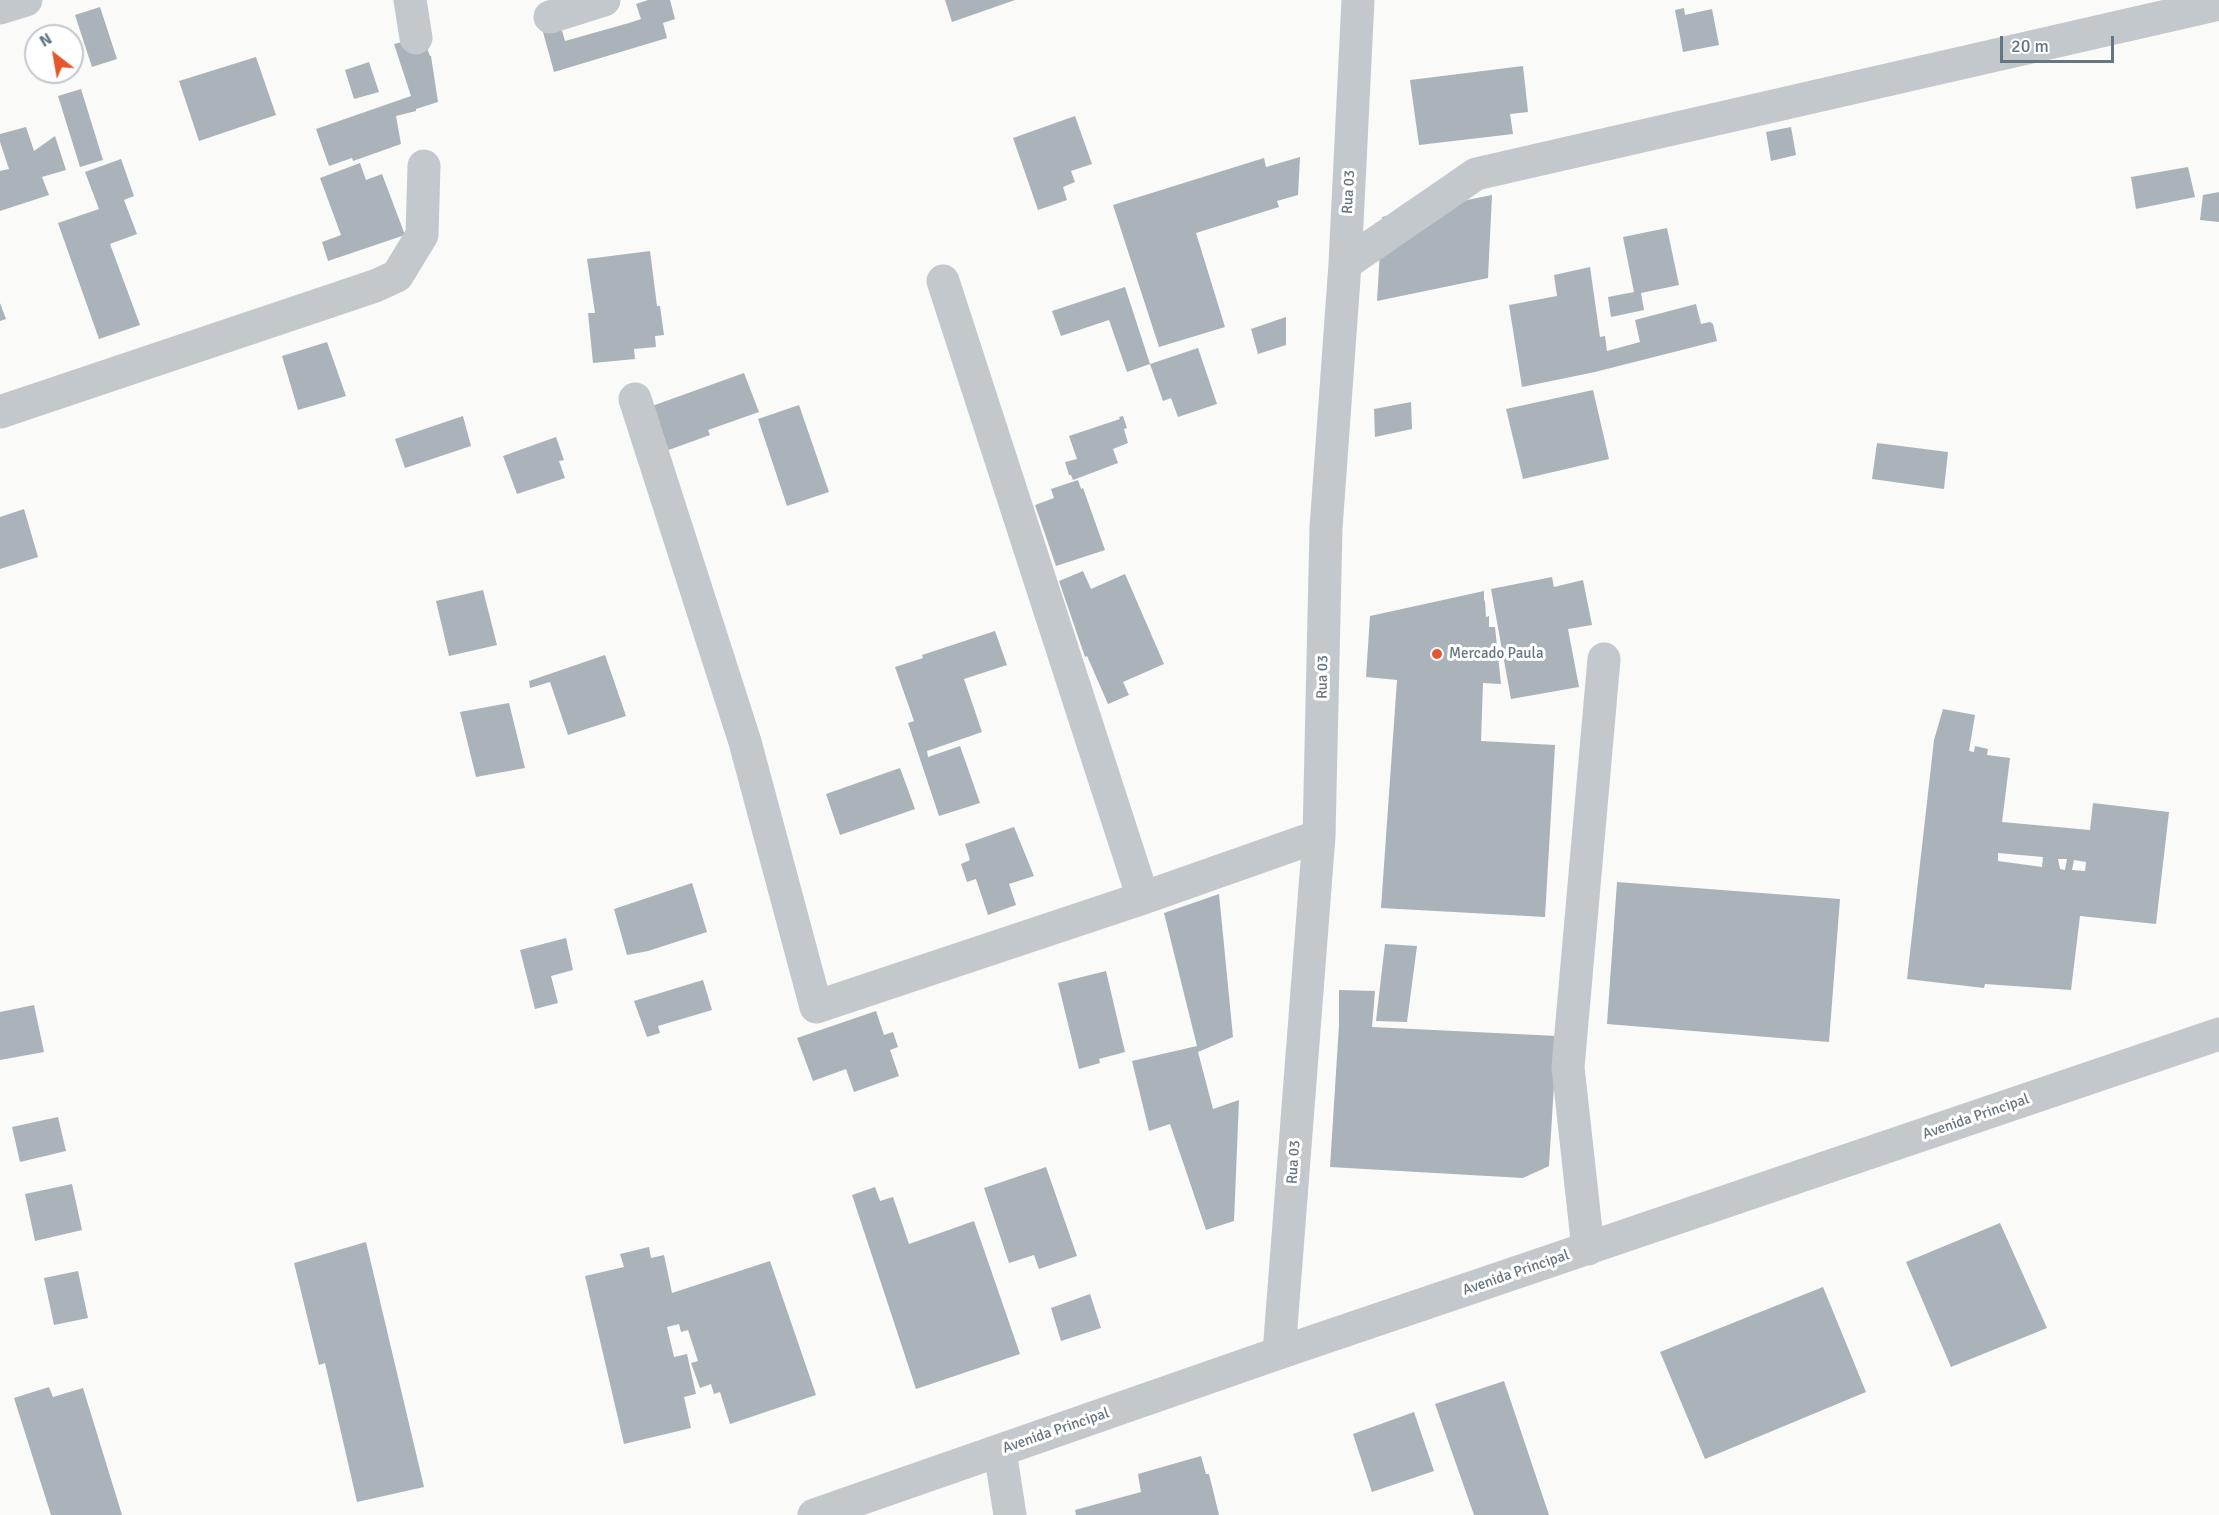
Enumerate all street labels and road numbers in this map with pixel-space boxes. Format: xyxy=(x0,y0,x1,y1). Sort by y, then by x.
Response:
street label: Rua 03 xyxy=(1339,170,1359,214)
street label: Rua 03 xyxy=(1314,655,1332,699)
street label: Avenida Principal xyxy=(1920,1090,2032,1144)
street label: Rua 03 xyxy=(1283,1139,1305,1185)
street label: Avenida Principal xyxy=(1460,1246,1572,1300)
street label: Avenida Principal xyxy=(1000,1404,1112,1458)

